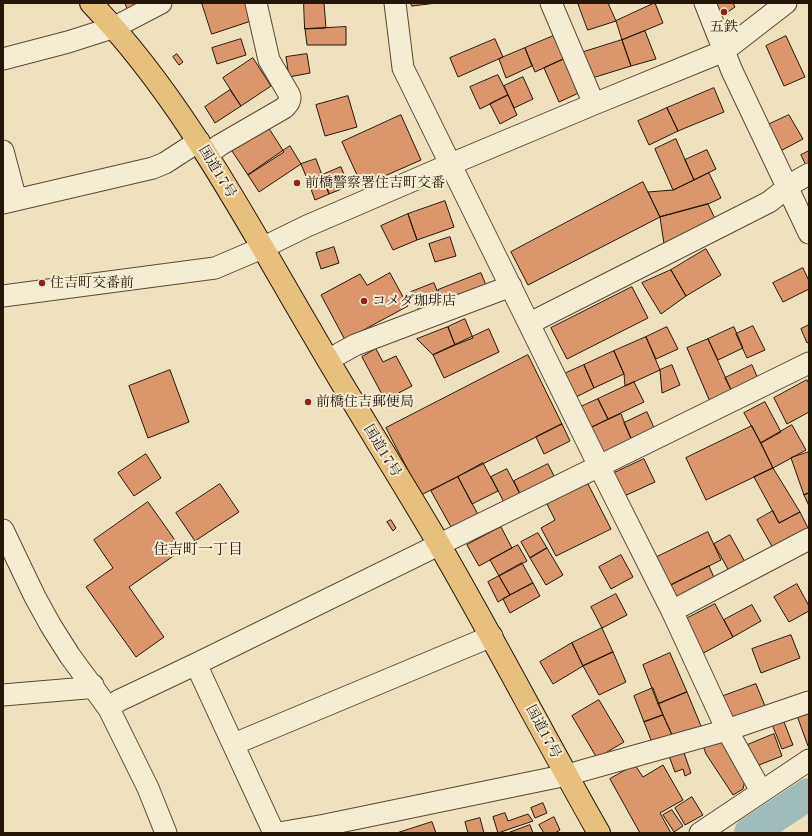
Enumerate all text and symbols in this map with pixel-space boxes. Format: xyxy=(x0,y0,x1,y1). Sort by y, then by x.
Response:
marker: 五鉄 xyxy=(719,7,729,17)
place label: 五鉄 xyxy=(710,19,738,35)
street label: 国道17号 xyxy=(195,143,239,201)
place label: 前橋警察署住吉町交番 xyxy=(305,175,445,191)
marker: 前橋警察署住吉町交番 xyxy=(292,178,302,188)
place label: 住吉町交番前 xyxy=(50,275,134,291)
marker: 住吉町交番前 xyxy=(37,278,47,288)
place label: コメダ珈琲店 xyxy=(372,293,456,309)
marker: コメダ珈琲店 xyxy=(359,296,369,306)
place label: 前橋住吉郵便局 xyxy=(316,394,414,410)
marker: 前橋住吉郵便局 xyxy=(303,397,313,407)
street label: 国道17号 xyxy=(360,422,404,480)
district label: 住吉町一丁目 xyxy=(153,541,243,559)
street label: 国道17号 xyxy=(522,702,564,762)

